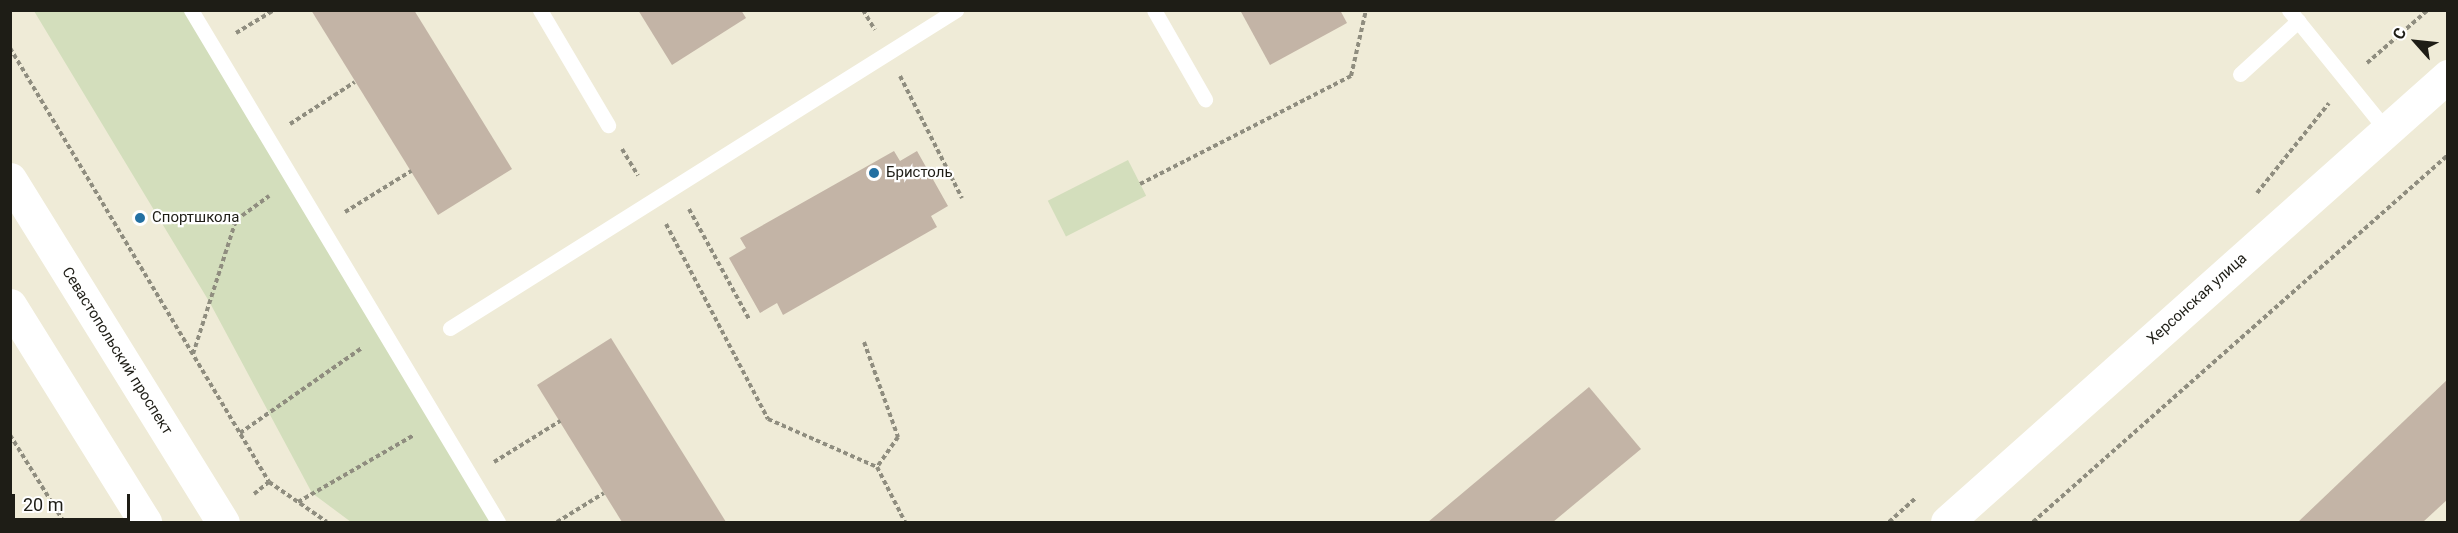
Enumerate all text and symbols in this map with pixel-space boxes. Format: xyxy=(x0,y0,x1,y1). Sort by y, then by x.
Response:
north arrow xyxy=(2386,12,2446,72)
text: С xyxy=(2389,25,2410,43)
place label: Бристоль xyxy=(886,164,953,182)
marker: Бристоль xyxy=(867,166,881,180)
place label: Спортшкола xyxy=(152,209,239,227)
marker: Спортшкола xyxy=(133,211,147,225)
street label: Херсонская улица xyxy=(2143,250,2251,348)
street label: Севастопольский проспект xyxy=(58,264,176,438)
scale bar xyxy=(15,482,134,520)
text: 20 m xyxy=(23,494,63,515)

